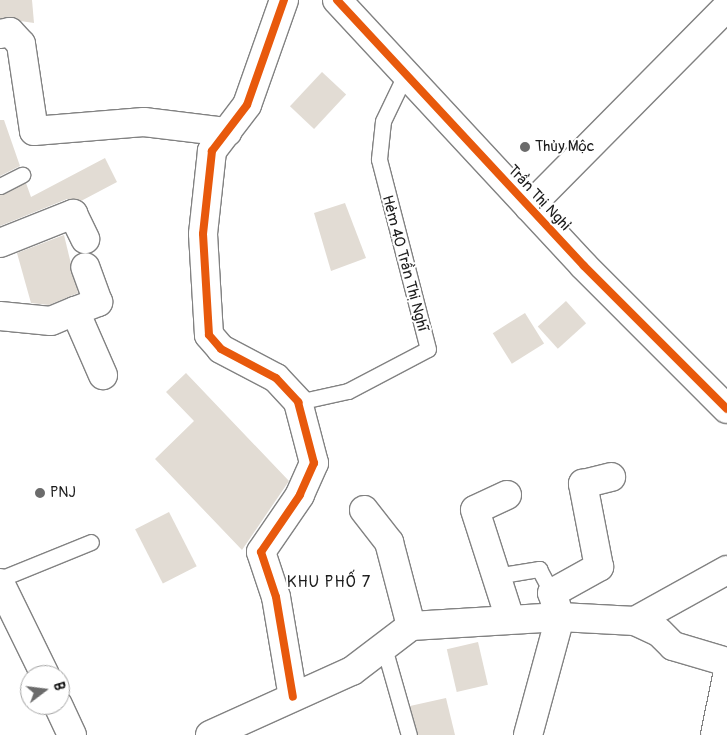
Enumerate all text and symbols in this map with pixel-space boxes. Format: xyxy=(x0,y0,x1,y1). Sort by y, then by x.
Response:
place label: Thủy Mộc xyxy=(535,138,594,156)
marker: Thủy Mộc xyxy=(519,141,531,153)
street label: Trần Thị Nghỉ xyxy=(504,161,574,235)
street label: Hẻm 40 Trần Thị Nghĩ xyxy=(378,193,432,335)
place label: PNJ xyxy=(50,484,76,502)
marker: PNJ xyxy=(34,487,46,499)
district label: KHU PHỐ 7 xyxy=(286,572,372,592)
north arrow xyxy=(20,665,70,715)
text: B xyxy=(50,680,68,692)

